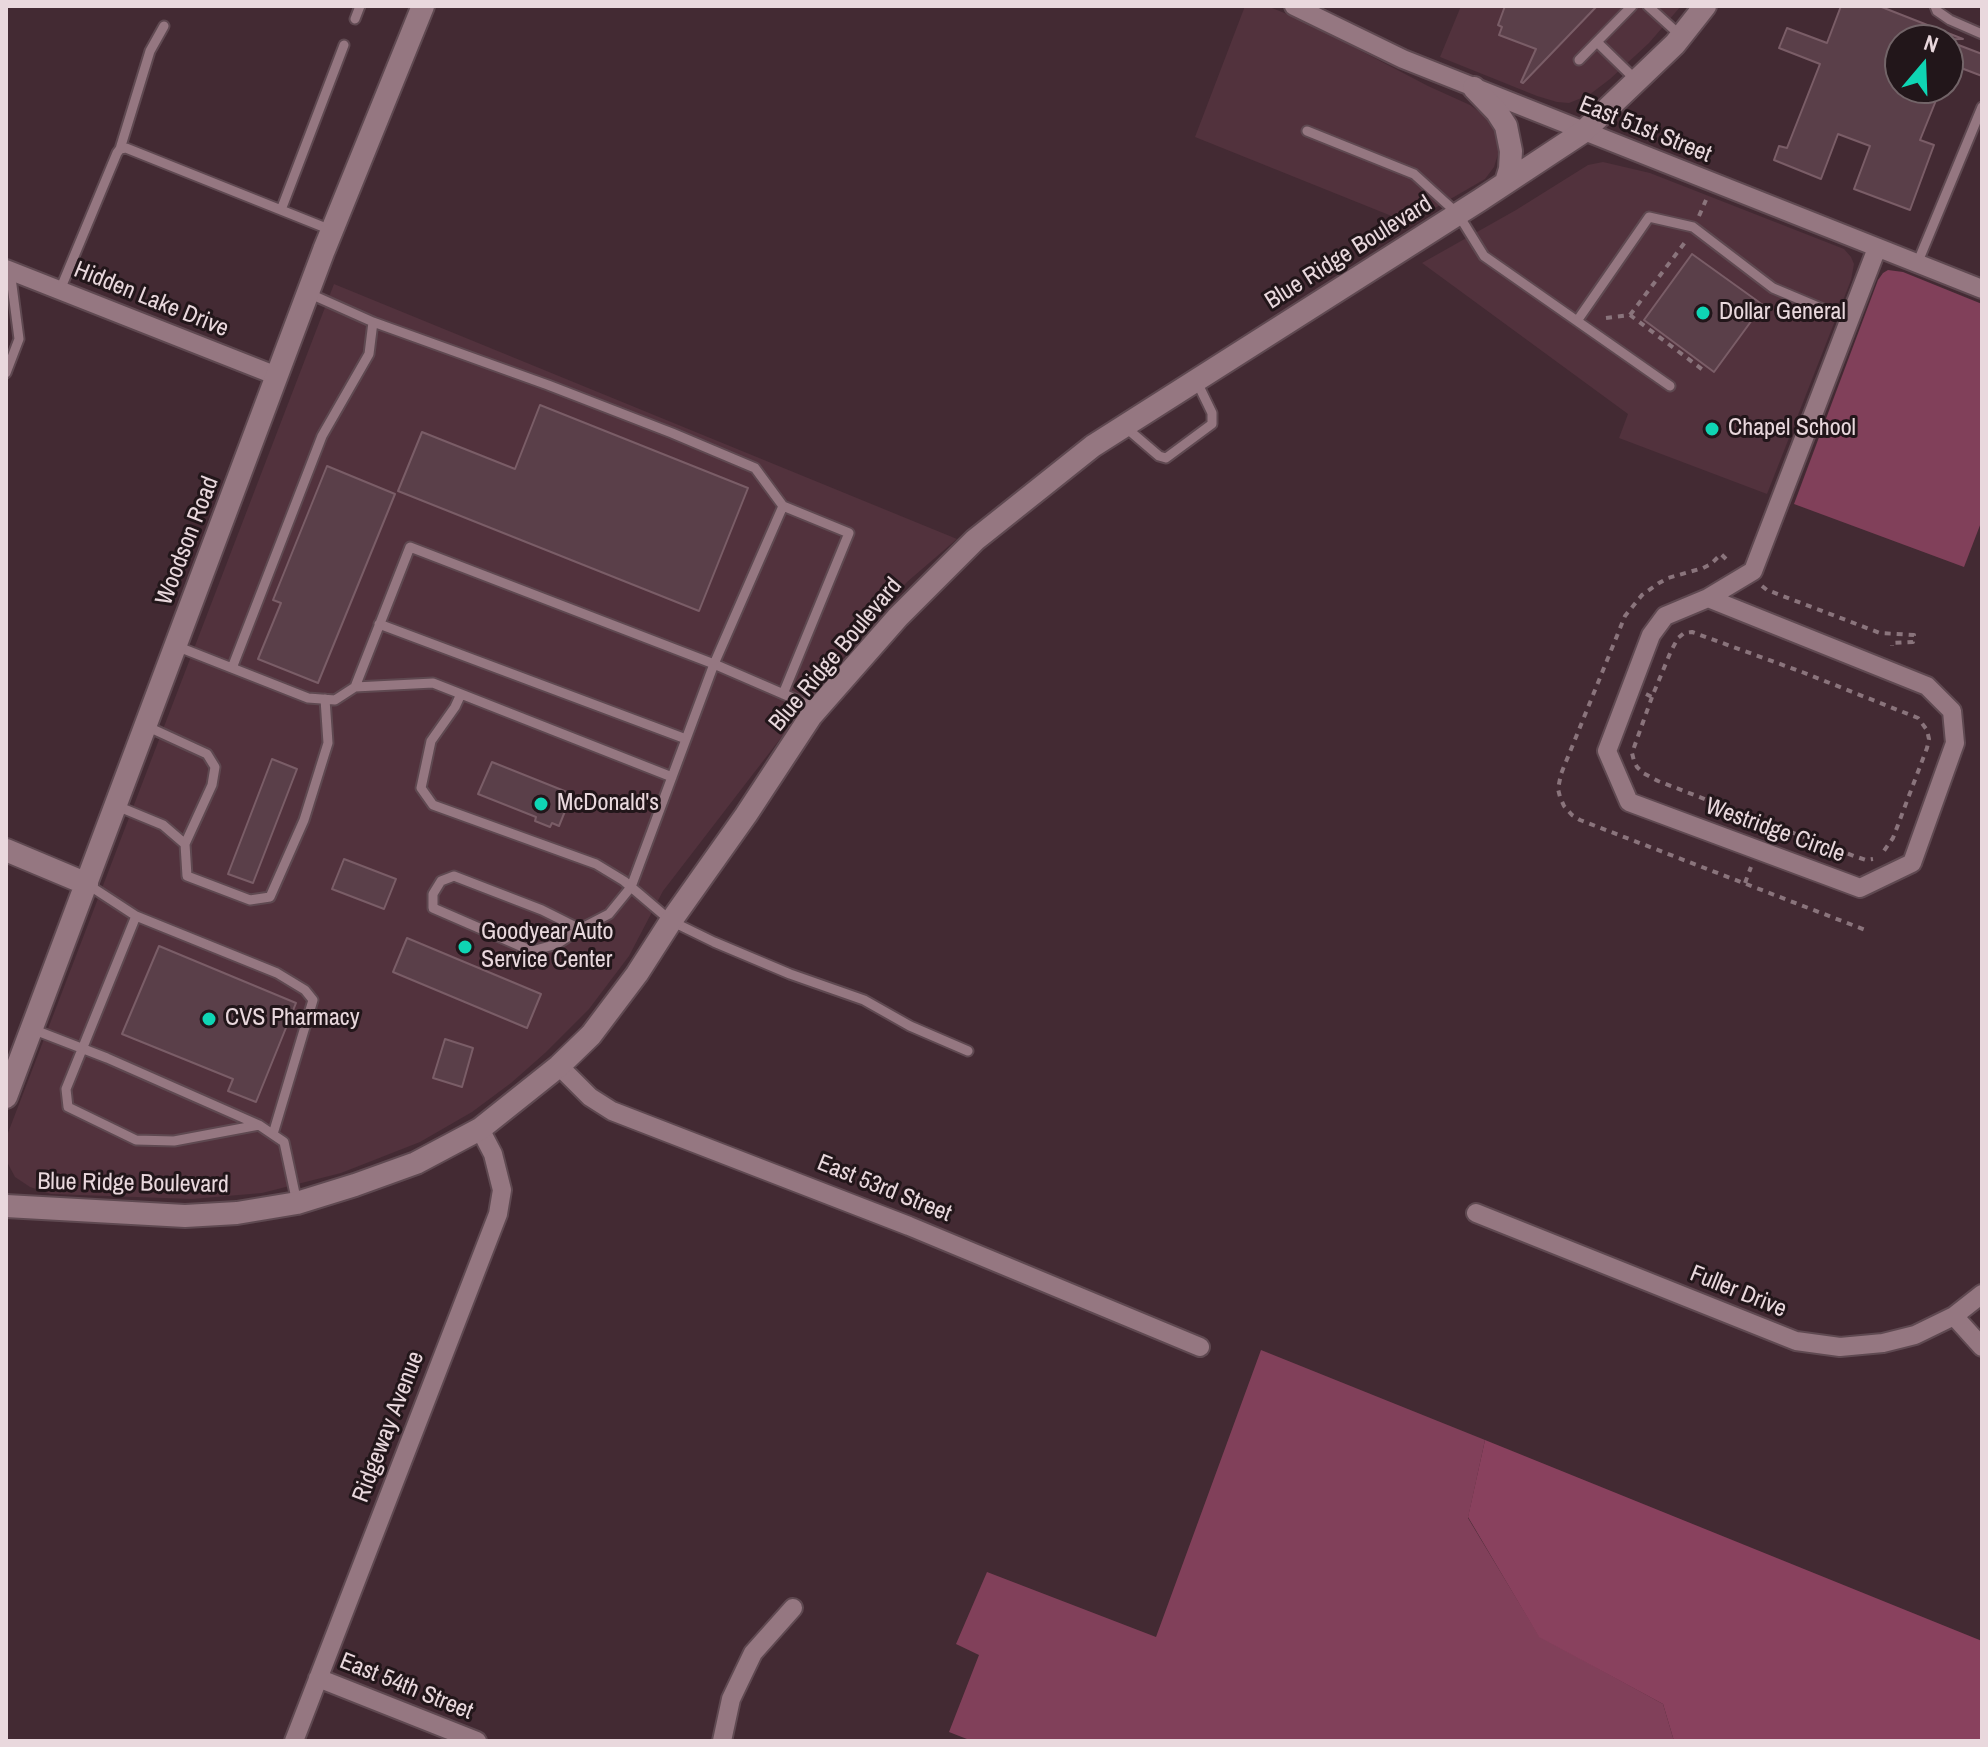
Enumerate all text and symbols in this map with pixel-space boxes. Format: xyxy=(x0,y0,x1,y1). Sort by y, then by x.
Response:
north arrow xyxy=(1884,24,1964,104)
text: N xyxy=(1920,27,1942,60)
street label: East 51st Street xyxy=(1575,90,1715,170)
street label: Blue Ridge Boulevard xyxy=(1260,190,1438,316)
street label: Hidden Lake Drive xyxy=(70,256,232,344)
place label: Dollar General xyxy=(1719,299,1846,327)
marker: Dollar General xyxy=(1694,304,1712,322)
place label: Chapel School xyxy=(1728,415,1856,443)
marker: Chapel School xyxy=(1703,420,1721,438)
street label: Woodson Road xyxy=(150,473,226,609)
street label: Blue Ridge Boulevard xyxy=(763,572,909,738)
place label: McDonald's xyxy=(557,790,659,818)
street label: Westridge Circle xyxy=(1701,792,1849,870)
marker: McDonald's xyxy=(532,795,550,813)
place label: Goodyear Auto Service Center xyxy=(481,919,613,975)
marker: Goodyear Auto Service Center xyxy=(456,938,474,956)
place label: CVS Pharmacy xyxy=(225,1005,360,1033)
marker: CVS Pharmacy xyxy=(200,1010,218,1028)
street label: East 53rd Street xyxy=(813,1149,955,1229)
street label: Blue Ridge Boulevard xyxy=(37,1168,229,1200)
street label: Fuller Drive xyxy=(1685,1260,1791,1324)
street label: Ridgeway Avenue xyxy=(347,1347,431,1507)
street label: East 54th Street xyxy=(335,1647,477,1727)

